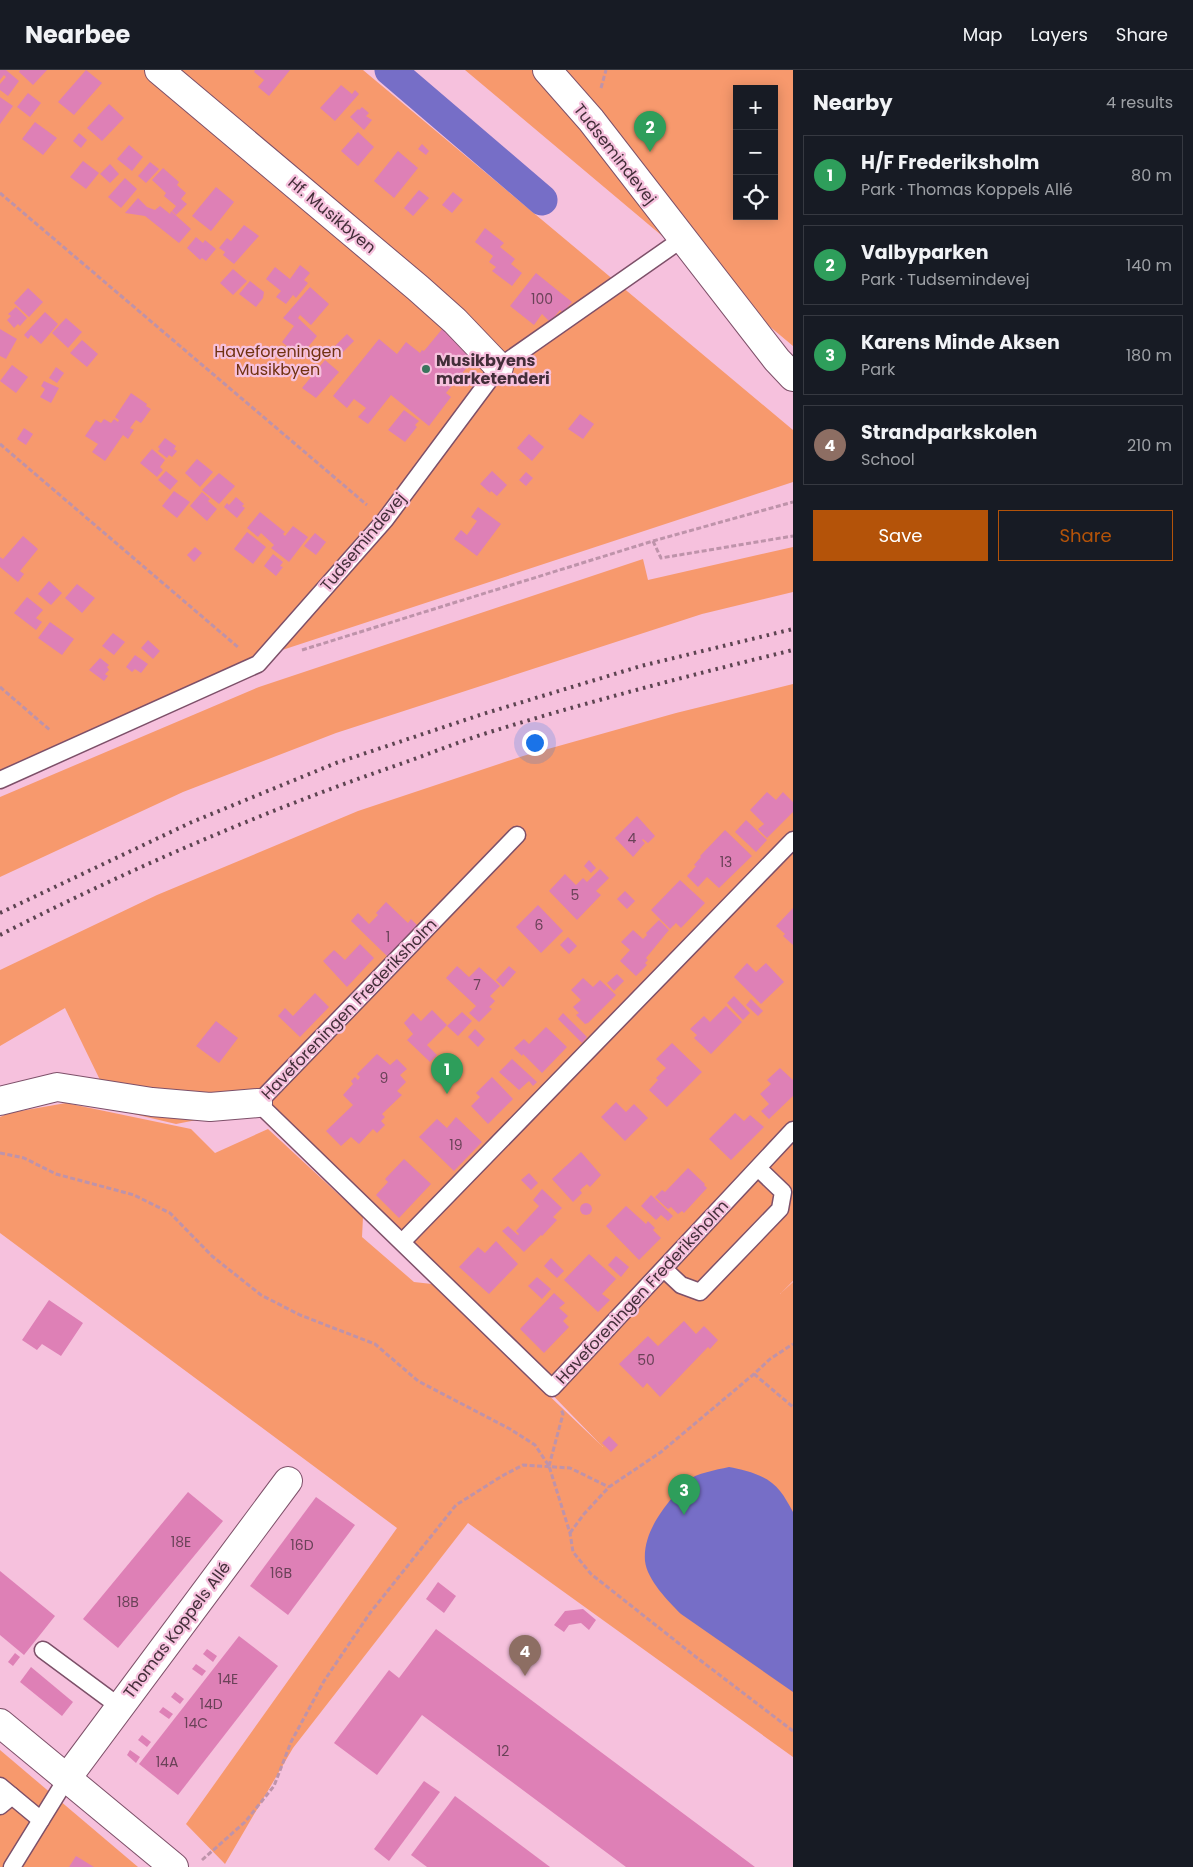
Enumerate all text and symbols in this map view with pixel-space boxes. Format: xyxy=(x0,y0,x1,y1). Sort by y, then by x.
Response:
text: Nearbee xyxy=(25,18,130,51)
text: Map xyxy=(963,22,1003,47)
text: Layers xyxy=(1031,22,1088,47)
text: Share xyxy=(1116,22,1168,47)
map controls xyxy=(733,85,778,220)
button: + xyxy=(733,85,778,130)
text: Nearby xyxy=(813,88,893,117)
text: 4 results xyxy=(1106,91,1173,114)
street label: Tudsemindevej xyxy=(568,99,662,209)
pin: 2 xyxy=(634,111,666,152)
button: − xyxy=(733,130,778,175)
text: H/F Frederiksholm xyxy=(861,149,1039,176)
text: 1 xyxy=(827,164,833,187)
text: 80 m xyxy=(1131,164,1172,187)
street label: Hf. Musikbyen xyxy=(283,171,381,259)
button: locate xyxy=(733,175,778,220)
text: Park · Thomas Koppels Allé xyxy=(861,178,1073,201)
text: Valbyparken xyxy=(861,239,988,266)
text: 2 xyxy=(825,254,835,277)
text: 140 m xyxy=(1126,254,1172,277)
text: Park · Tudsemindevej xyxy=(861,268,1029,291)
house number: 100 xyxy=(531,289,553,309)
text: Karens Minde Aksen xyxy=(861,329,1060,356)
park label: Haveforeningen Musikbyen xyxy=(214,340,342,381)
text: 3 xyxy=(825,344,835,367)
text: 180 m xyxy=(1126,344,1172,367)
place label: Musikbyens marketenderi xyxy=(436,349,550,390)
text: Park xyxy=(861,358,895,381)
marker: Musikbyens marketenderi xyxy=(420,363,432,375)
text: Strandparkskolen xyxy=(861,419,1037,446)
text: 4 xyxy=(825,434,835,457)
text: 210 m xyxy=(1127,434,1172,457)
text: School xyxy=(861,448,915,471)
street label: Tudsemindevej xyxy=(315,488,411,596)
button: Save xyxy=(813,510,988,561)
button: Share xyxy=(998,510,1173,561)
your location xyxy=(522,730,548,756)
house number: 4 xyxy=(628,828,637,848)
house number: 13 xyxy=(720,852,732,872)
house number: 5 xyxy=(571,885,579,905)
street label: Haveforeningen Frederiksholm xyxy=(256,913,442,1105)
house number: 6 xyxy=(535,915,544,935)
house number: 1 xyxy=(386,927,390,947)
house number: 7 xyxy=(473,975,481,995)
pin: 1 xyxy=(431,1053,463,1094)
house number: 9 xyxy=(380,1068,388,1088)
house number: 19 xyxy=(449,1135,463,1155)
street label: Haveforeningen Frederiksholm xyxy=(550,1195,734,1389)
house number: 50 xyxy=(637,1350,655,1370)
pin: 3 xyxy=(668,1474,700,1515)
house number: 18E xyxy=(171,1532,191,1552)
house number: 16D xyxy=(290,1535,314,1555)
street label: Thomas Koppels Allé xyxy=(118,1557,236,1703)
house number: 16B xyxy=(270,1563,292,1583)
house number: 18B xyxy=(117,1592,139,1612)
pin: 4 xyxy=(509,1635,541,1676)
house number: 14E xyxy=(218,1669,238,1689)
house number: 14D xyxy=(199,1694,223,1714)
house number: 14C xyxy=(184,1713,208,1733)
house number: 12 xyxy=(497,1741,509,1761)
house number: 14A xyxy=(156,1752,178,1772)

